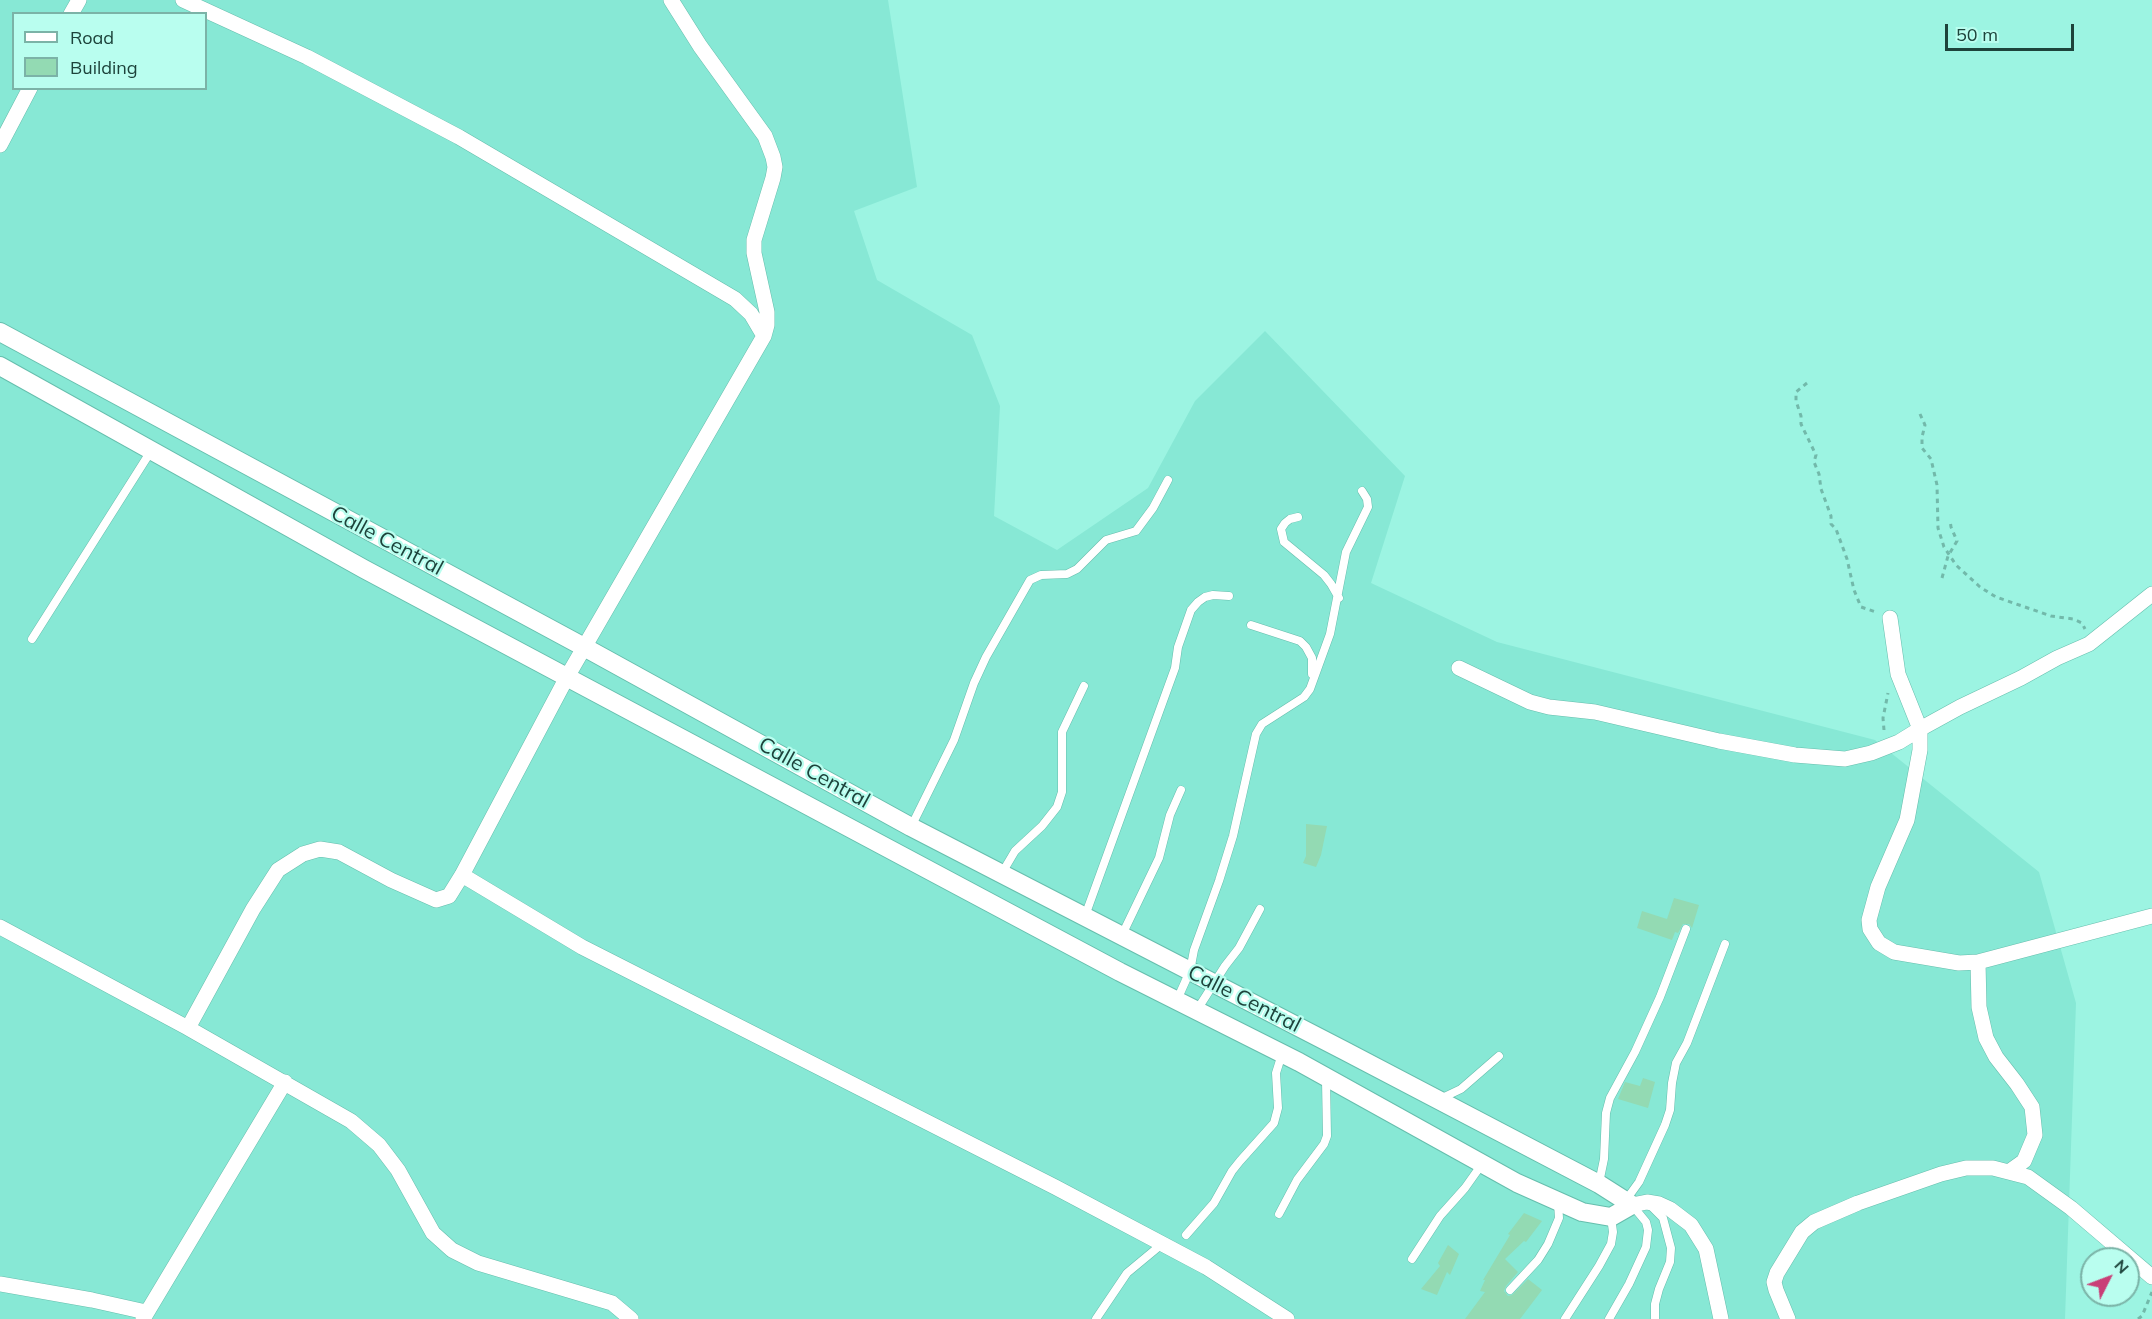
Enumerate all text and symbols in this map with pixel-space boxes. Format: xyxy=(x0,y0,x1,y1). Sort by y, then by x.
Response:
legend xyxy=(12,12,207,90)
scale bar xyxy=(1948,12,2077,50)
text: 50 m xyxy=(1956,23,1998,46)
text: Road xyxy=(70,26,114,49)
text: Building xyxy=(70,56,138,79)
street label: Calle Central xyxy=(327,501,447,581)
street label: Calle Central xyxy=(754,732,874,814)
street label: Calle Central xyxy=(1183,960,1305,1038)
north arrow xyxy=(2080,1247,2140,1307)
text: N xyxy=(2110,1255,2133,1277)

